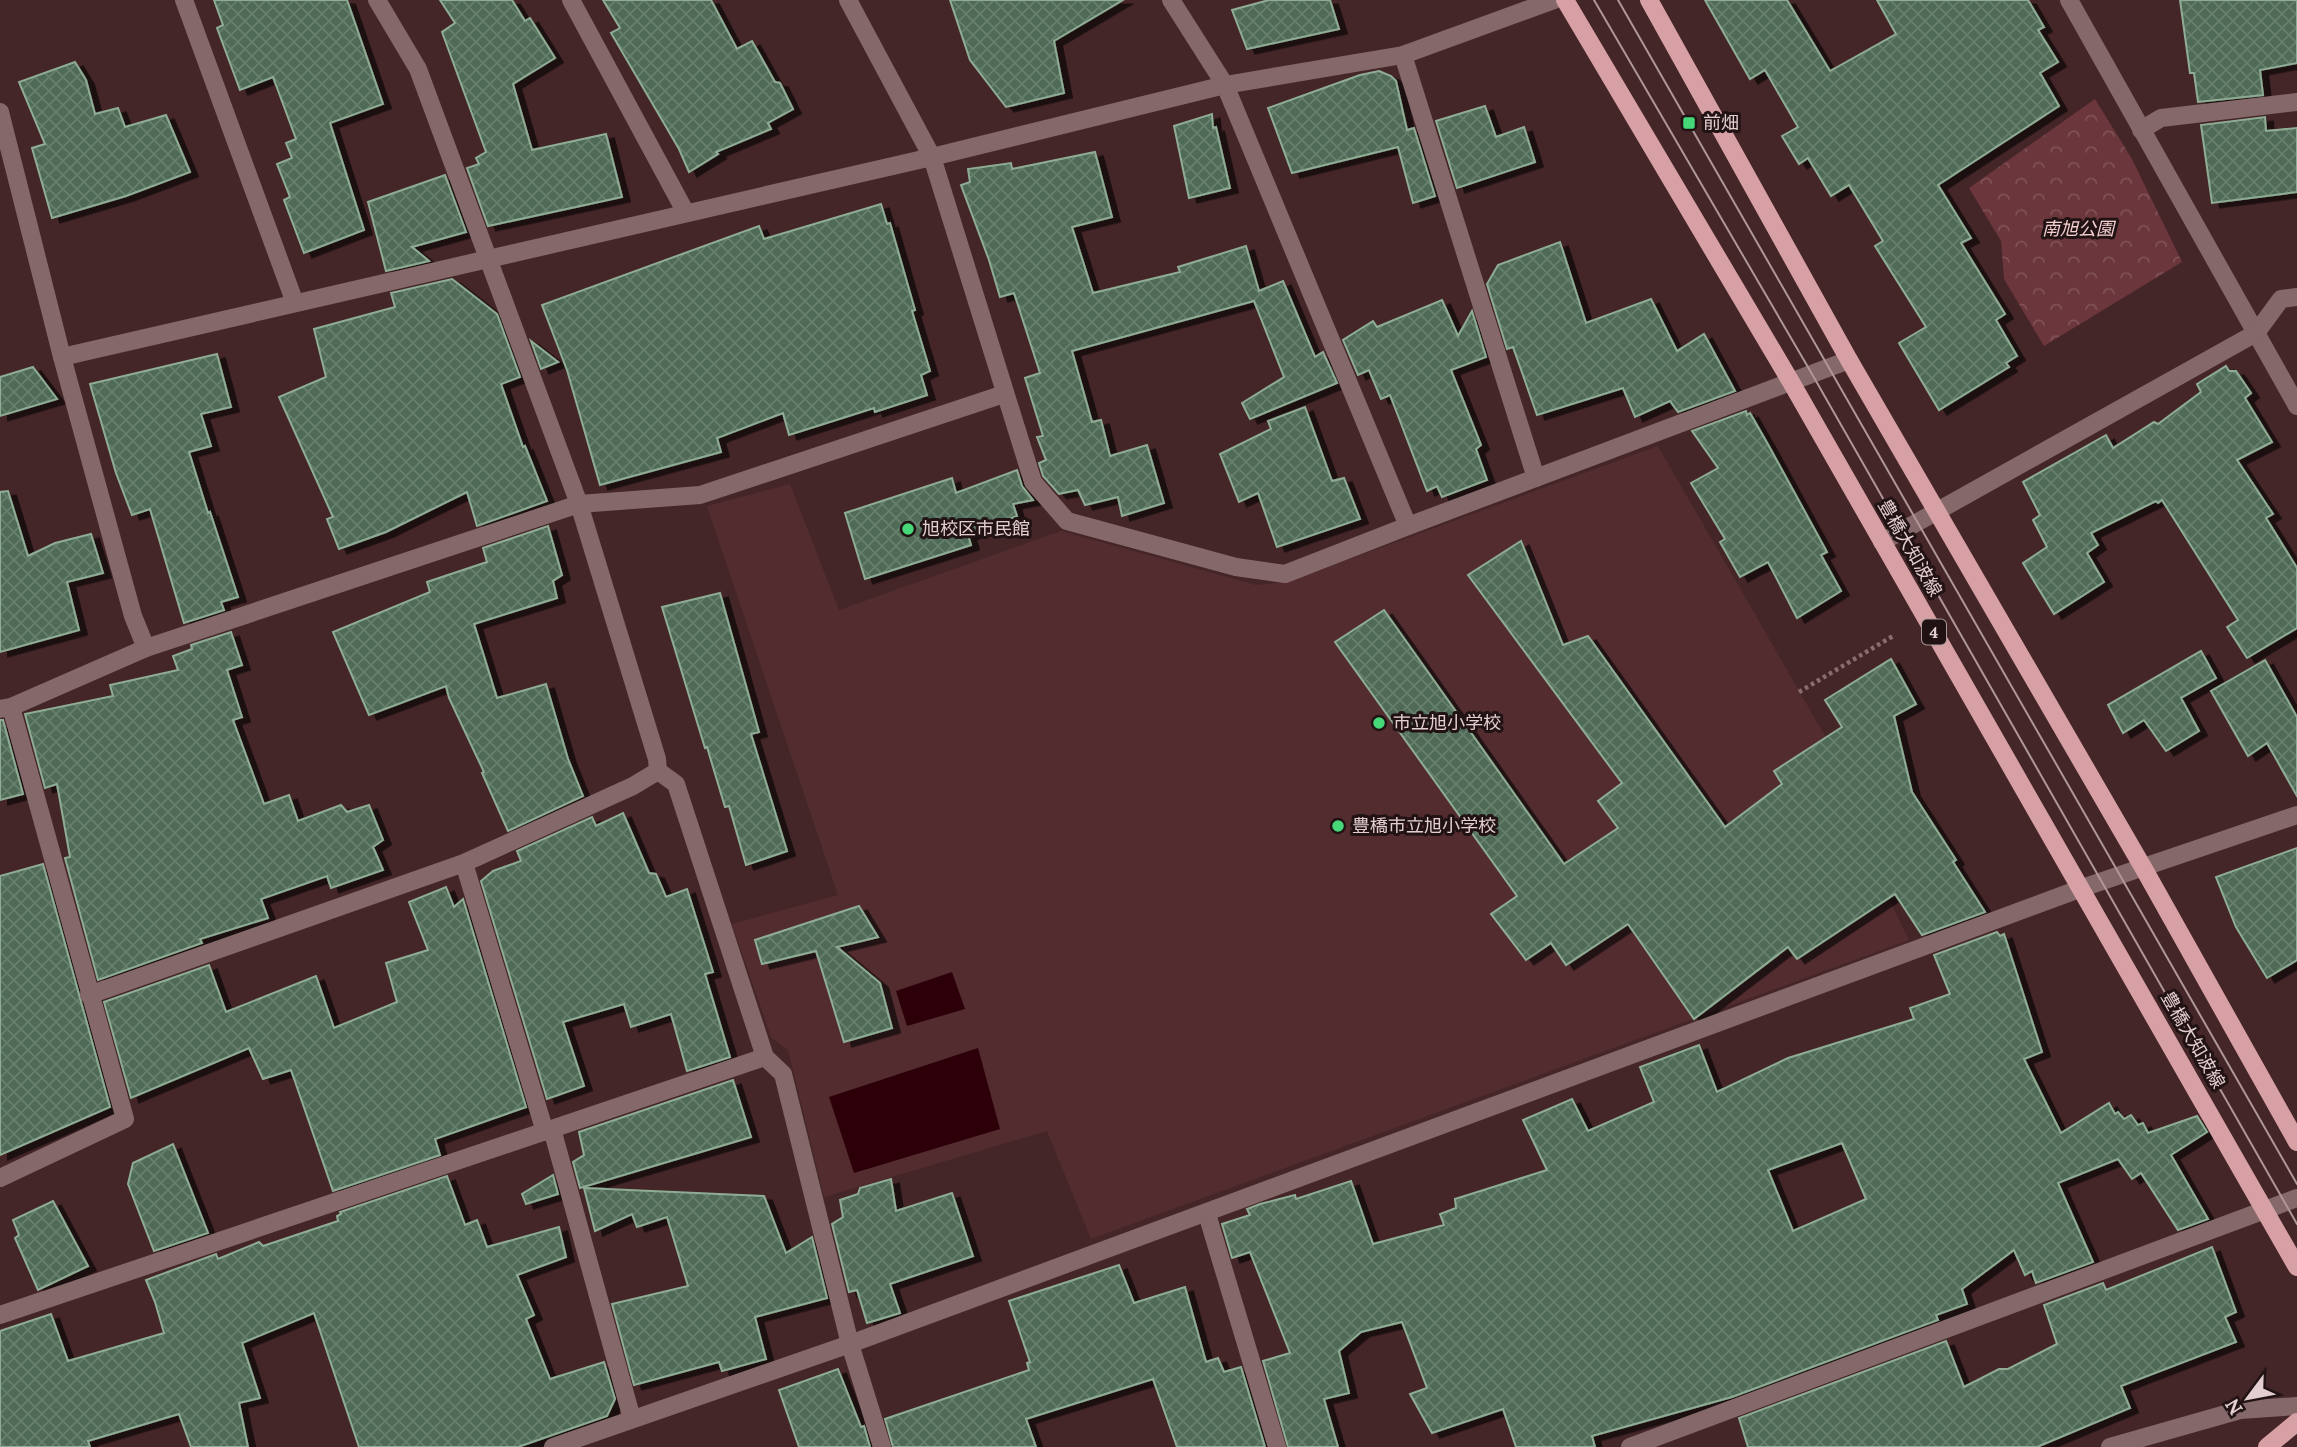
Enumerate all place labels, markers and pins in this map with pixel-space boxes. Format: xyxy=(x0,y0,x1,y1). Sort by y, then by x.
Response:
place label: 前畑 xyxy=(1703,111,1739,134)
marker: 前畑 xyxy=(1681,115,1697,131)
place label: 旭校区市民館 xyxy=(922,517,1030,540)
marker: 旭校区市民館 xyxy=(900,521,916,537)
place label: 市立旭小学校 xyxy=(1393,711,1501,734)
marker: 市立旭小学校 xyxy=(1371,715,1387,731)
place label: 豊橋市立旭小学校 xyxy=(1352,814,1496,837)
marker: 豊橋市立旭小学校 xyxy=(1330,818,1346,834)

